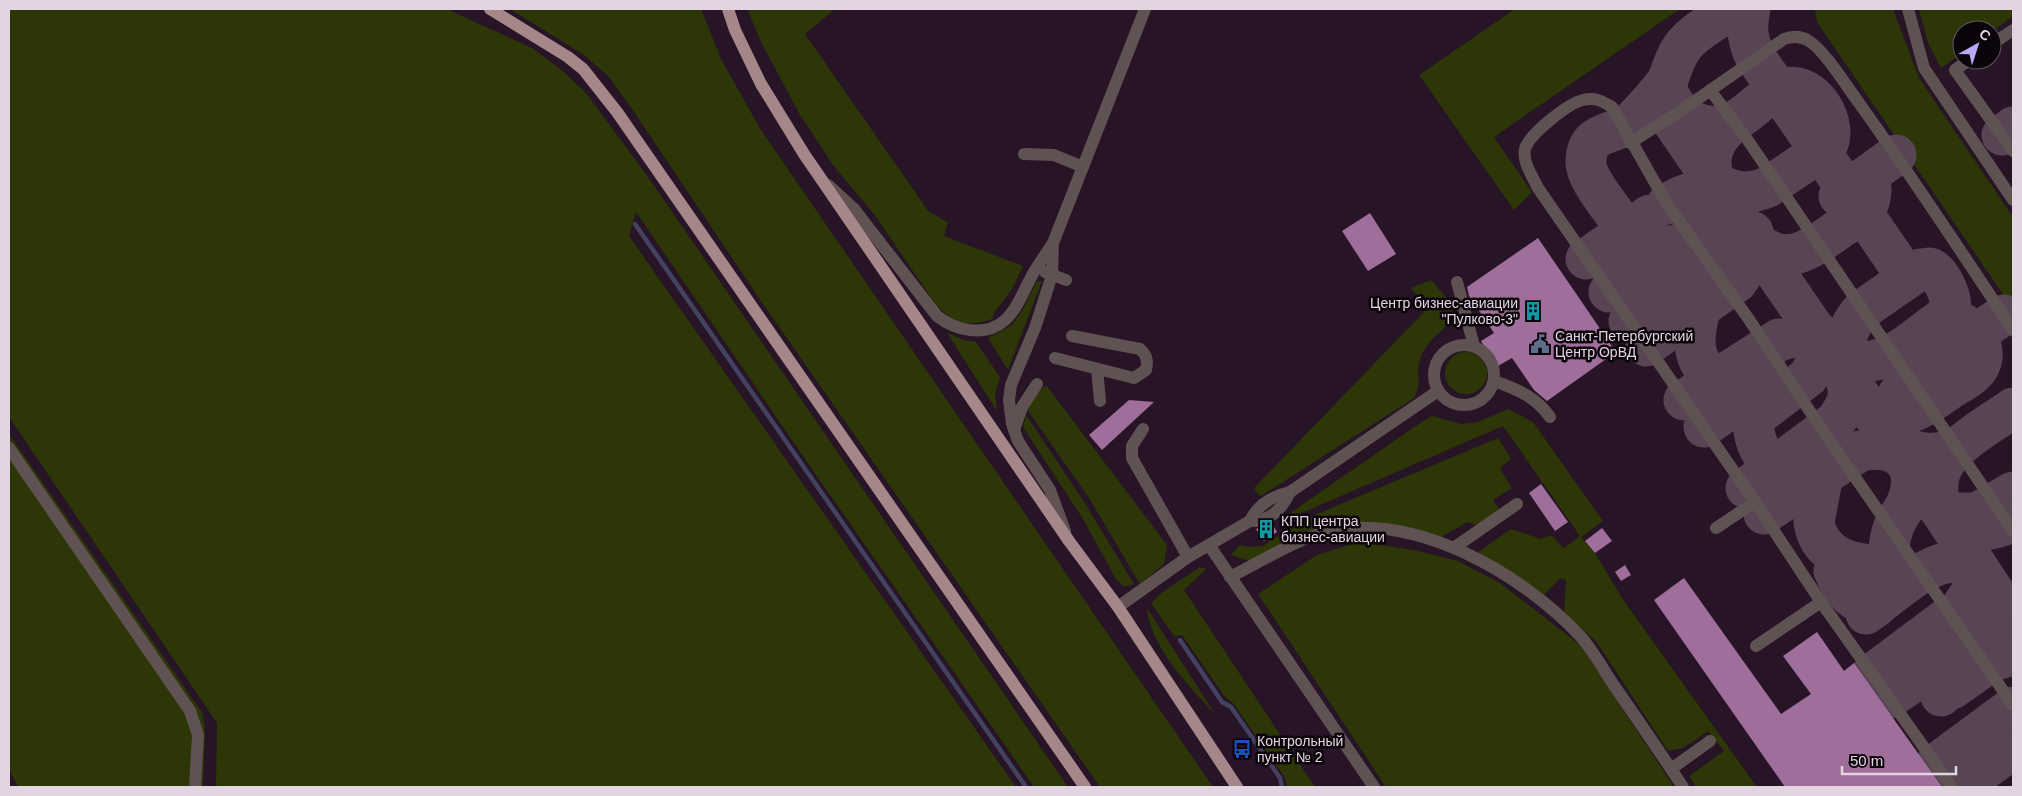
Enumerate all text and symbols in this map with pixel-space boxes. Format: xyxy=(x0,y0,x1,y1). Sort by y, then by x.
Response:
north arrow xyxy=(1952,20,2002,70)
text: С xyxy=(1976,25,1994,44)
place label: Центр бизнес-авиации "Пулково-3" xyxy=(1370,295,1518,327)
building icon: Центр бизнес-авиации "Пулково-3" xyxy=(1522,300,1544,322)
place label: Санкт-Петербургский Центр ОрВД xyxy=(1555,328,1693,360)
public building icon: Санкт-Петербургский Центр ОрВД xyxy=(1529,333,1551,355)
place label: КПП центра бизнес-авиации xyxy=(1281,513,1385,545)
building icon: КПП центра бизнес-авиации xyxy=(1255,518,1277,540)
place label: Контрольный пункт № 2 xyxy=(1257,733,1343,765)
bus stop icon: Контрольный пункт № 2 xyxy=(1231,738,1253,760)
scale bar xyxy=(1842,744,1956,776)
text: 50 m xyxy=(1850,752,1883,769)

